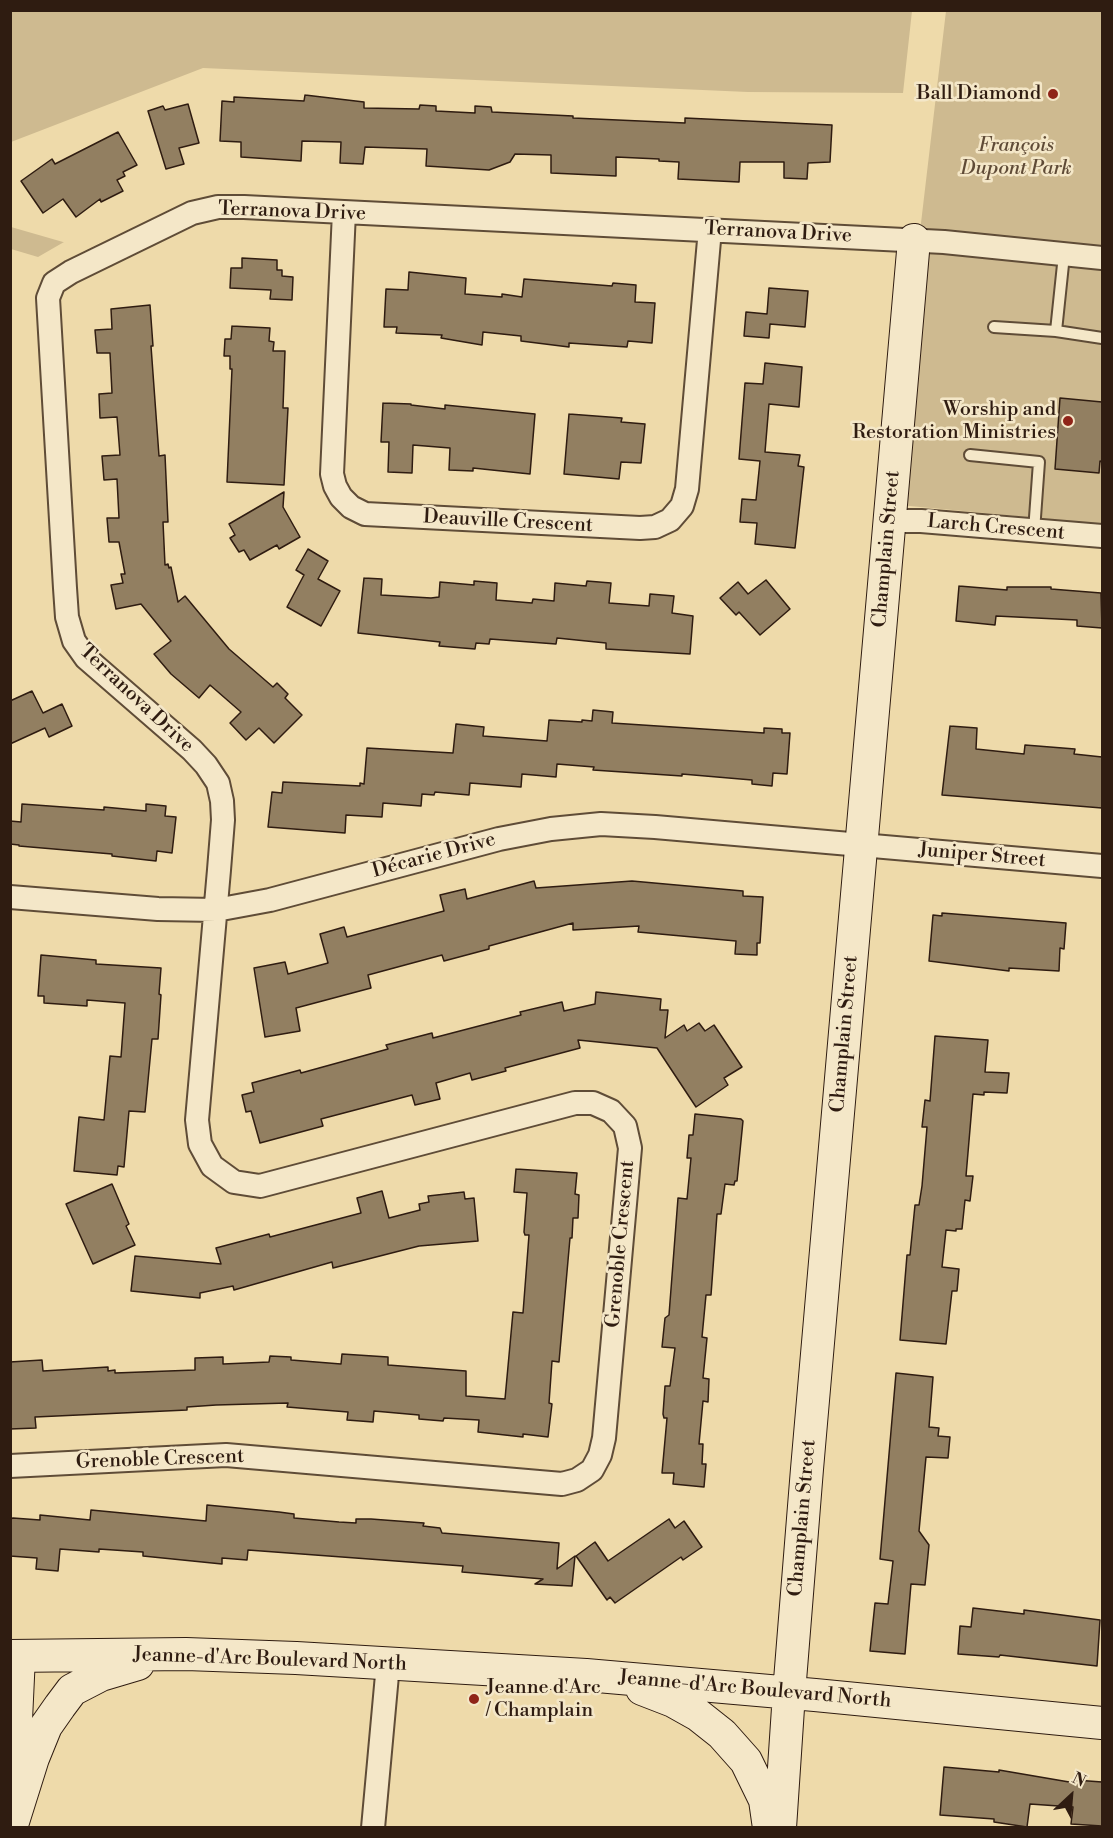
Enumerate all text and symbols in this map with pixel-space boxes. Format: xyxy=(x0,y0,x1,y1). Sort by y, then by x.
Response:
place label: Ball Diamond xyxy=(917,82,1041,106)
marker: Ball Diamond xyxy=(1046,87,1060,101)
park label: François Dupont Park xyxy=(960,134,1072,181)
street label: Terranova Drive xyxy=(218,197,366,227)
street label: Terranova Drive xyxy=(704,217,852,249)
place label: Worship and Restoration Ministries xyxy=(852,398,1056,445)
marker: Worship and Restoration Ministries xyxy=(1061,414,1075,428)
street label: Champlain Street xyxy=(868,469,906,629)
street label: Deauville Crescent xyxy=(422,506,594,538)
street label: Larch Crescent xyxy=(926,510,1066,546)
street label: Terranova Drive xyxy=(74,640,198,758)
street label: Décarie Drive xyxy=(370,828,498,884)
street label: Juniper Street xyxy=(918,839,1046,873)
street label: Champlain Street xyxy=(826,954,864,1114)
street label: Grenoble Crescent xyxy=(602,1159,640,1329)
street label: Champlain Street xyxy=(784,1438,822,1598)
street label: Grenoble Crescent xyxy=(75,1445,245,1475)
street label: Jeanne-d'Arc Boulevard North xyxy=(133,1643,407,1677)
street label: Jeanne-d'Arc Boulevard North xyxy=(618,1666,892,1714)
place label: Jeanne d'Arc / Champlain xyxy=(486,1676,601,1723)
marker: Jeanne d'Arc / Champlain xyxy=(467,1692,481,1706)
north arrow xyxy=(1041,1766,1101,1826)
text: N xyxy=(1069,1768,1089,1792)

